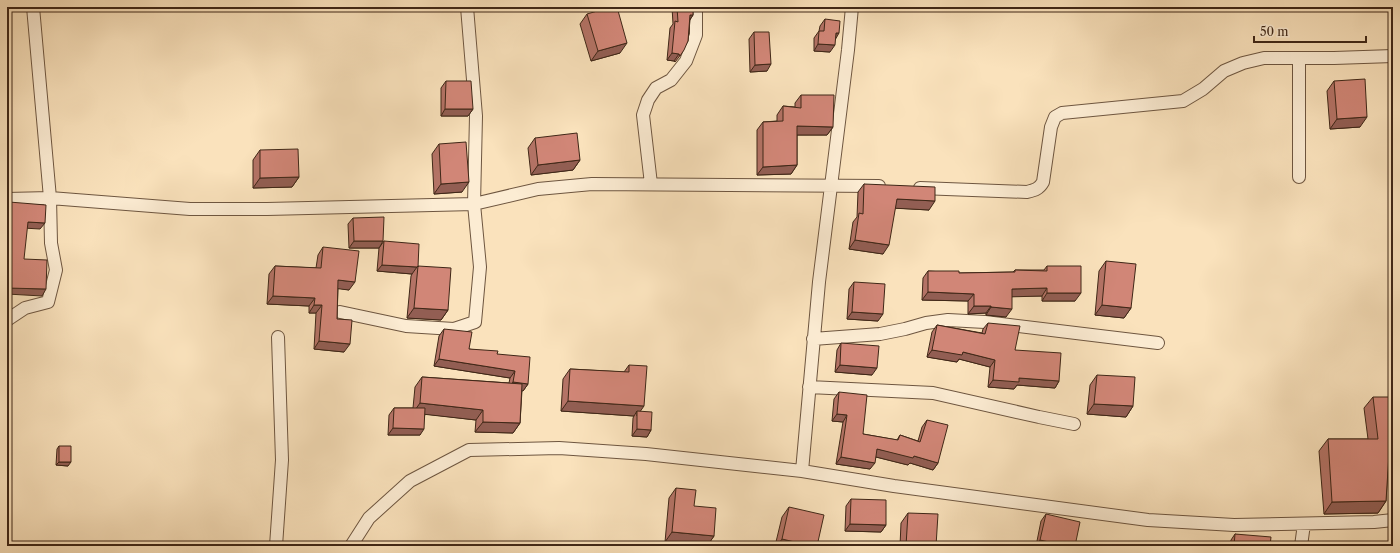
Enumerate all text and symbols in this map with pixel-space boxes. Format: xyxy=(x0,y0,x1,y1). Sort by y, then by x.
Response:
scale bar xyxy=(1254,18,1366,44)
text: 50 m xyxy=(1260,24,1289,39)

